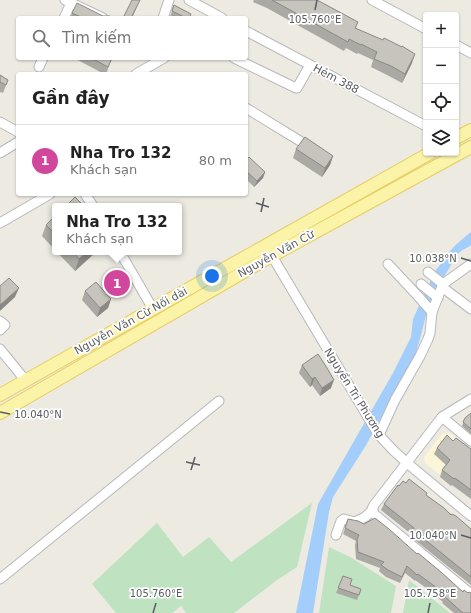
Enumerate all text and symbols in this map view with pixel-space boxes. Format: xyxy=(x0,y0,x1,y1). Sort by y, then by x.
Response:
map controls xyxy=(423,12,459,156)
button: + xyxy=(423,12,459,48)
text: 105.760°E xyxy=(289,14,341,25)
search box xyxy=(16,16,248,60)
icon: search xyxy=(30,27,52,49)
text: Tìm kiếm xyxy=(62,29,131,47)
button: − xyxy=(423,48,459,84)
street label: Hẻm 388 xyxy=(311,61,361,97)
button: locate xyxy=(423,84,459,120)
text: Gần đây xyxy=(32,88,110,108)
button: layers xyxy=(423,120,459,156)
text: Nha Tro 132 xyxy=(70,144,171,162)
text: 1 xyxy=(40,153,50,168)
text: 80 m xyxy=(199,153,232,168)
text: Khách sạn xyxy=(70,162,137,177)
popup xyxy=(52,203,182,255)
text: Nha Tro 132 xyxy=(66,213,168,231)
street label: Nguyễn Văn Cừ xyxy=(236,227,317,280)
text: Khách sạn xyxy=(66,231,134,246)
text: 10.038°N xyxy=(409,253,457,264)
your location xyxy=(202,266,222,286)
pin: 1 xyxy=(104,268,130,298)
street label: Nguyễn Văn Cừ Nối dài xyxy=(72,285,190,357)
street label: Nguyển Tri Phương xyxy=(321,346,387,440)
text: 10.040°N xyxy=(14,409,62,420)
text: 10.040°N xyxy=(409,530,457,541)
text: 105.760°E xyxy=(130,588,182,599)
text: 105.758°E xyxy=(404,588,456,599)

